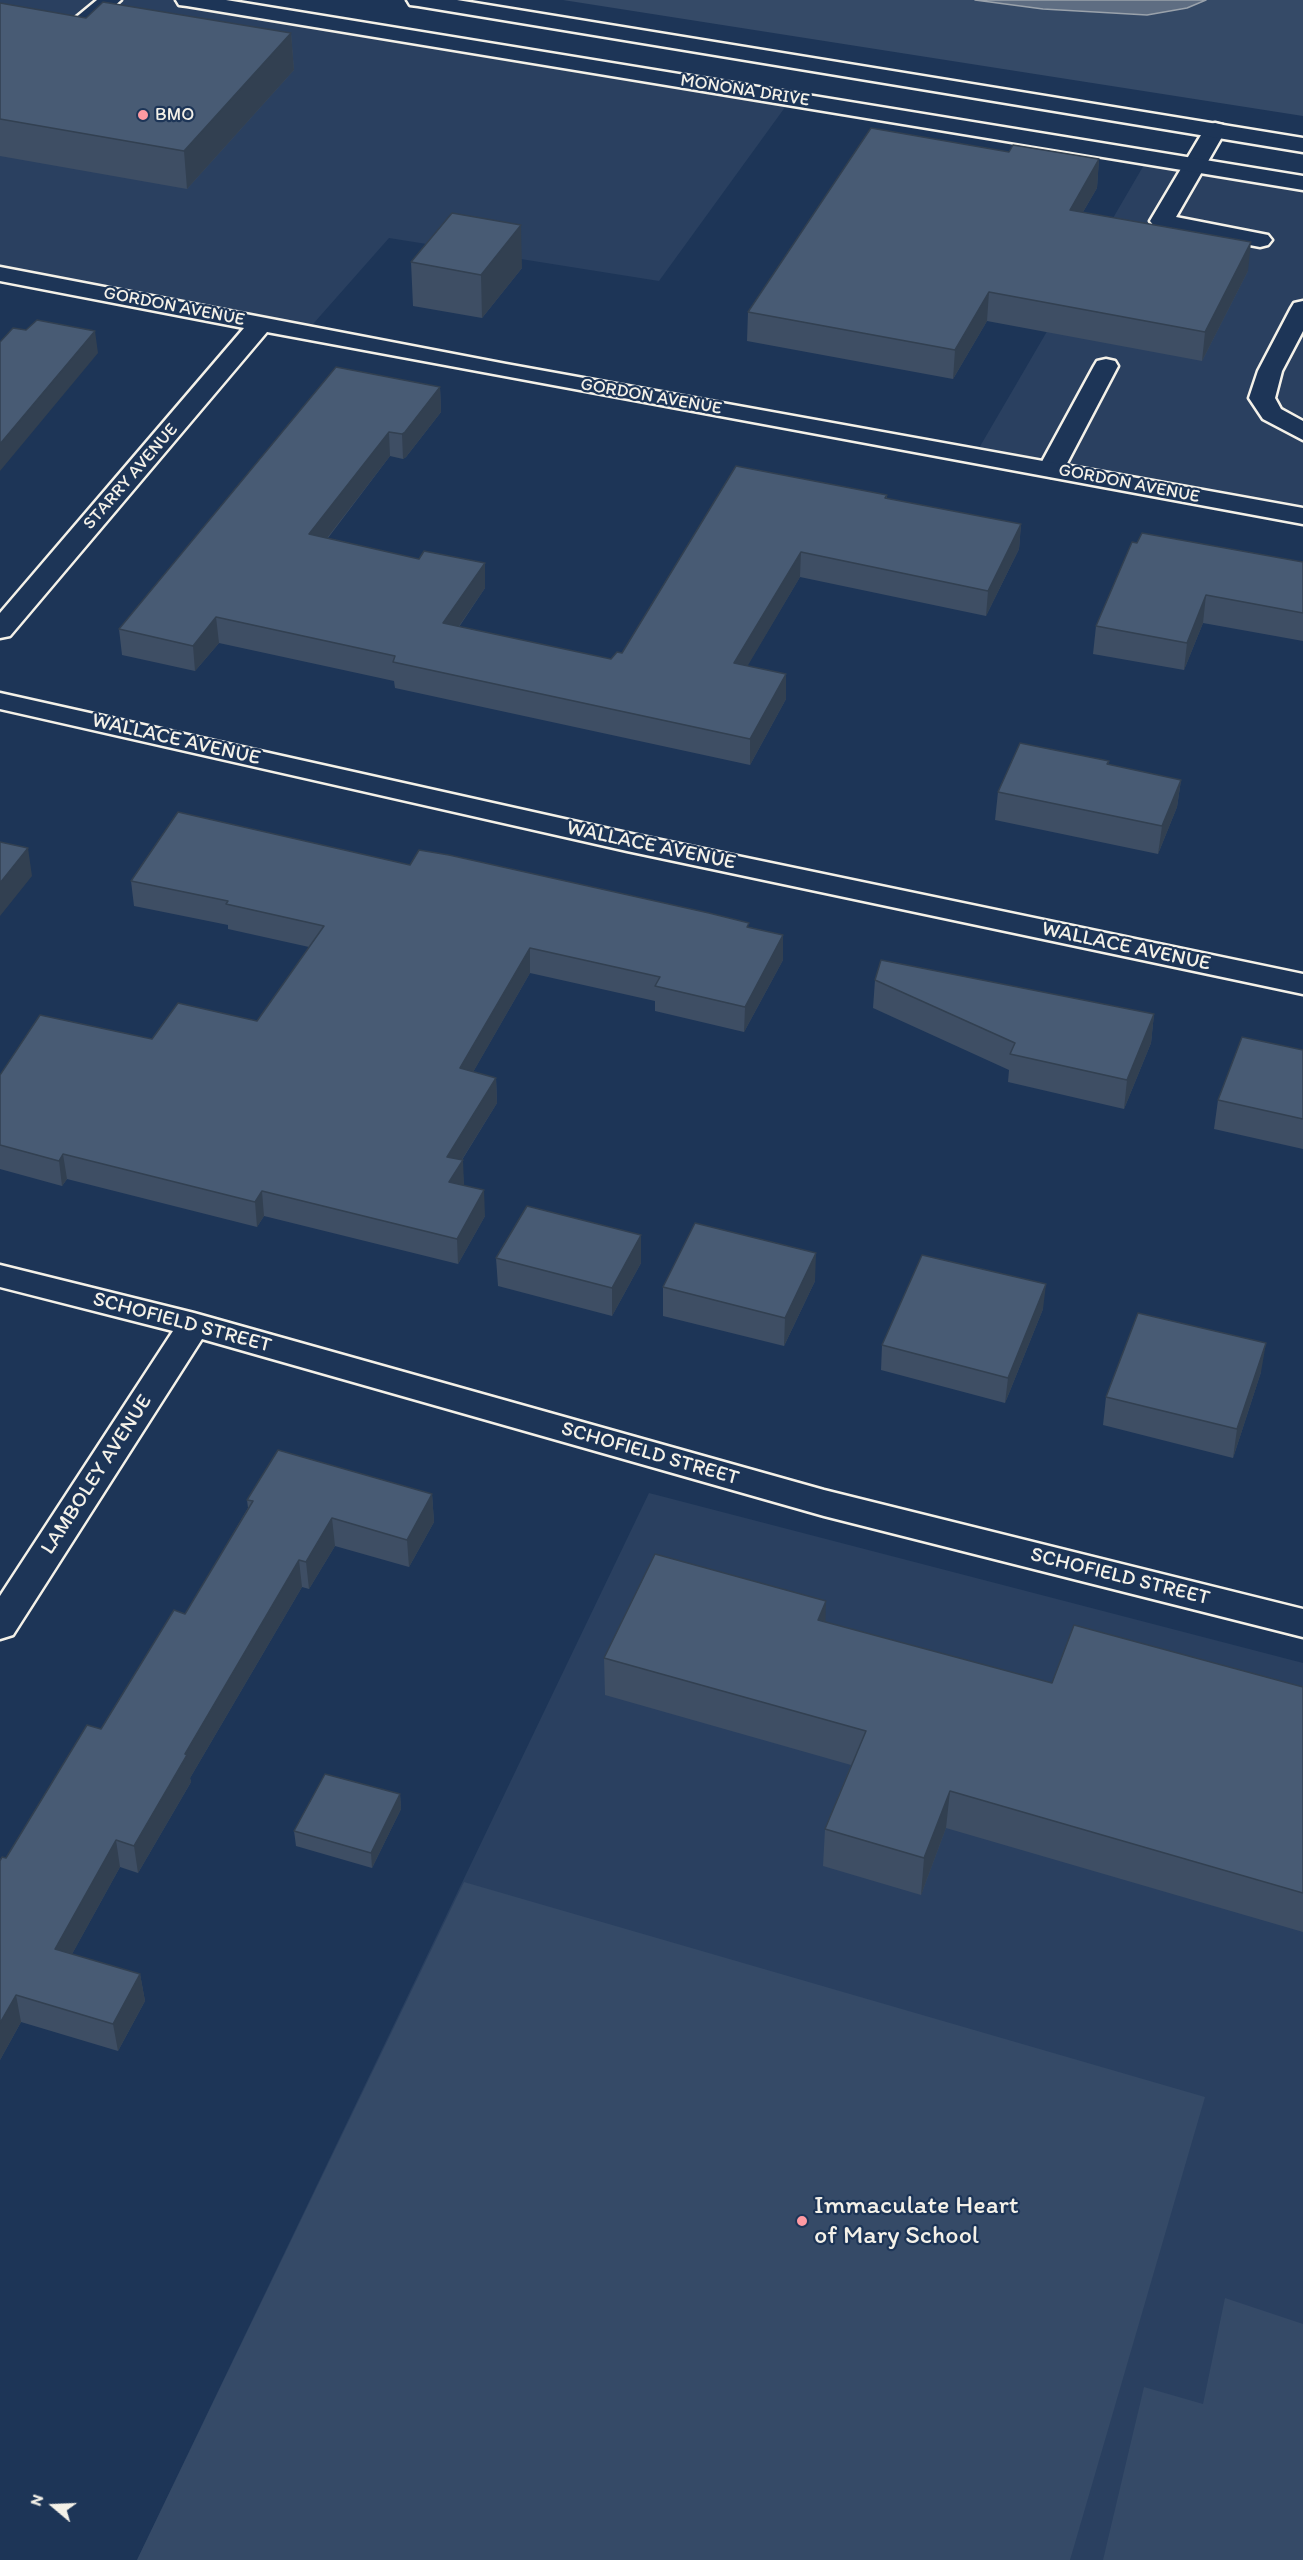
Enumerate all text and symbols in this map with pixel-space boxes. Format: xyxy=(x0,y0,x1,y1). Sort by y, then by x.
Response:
street label: MONONA DRIVE xyxy=(679,70,811,112)
place label: BMO xyxy=(155,104,194,126)
marker: BMO xyxy=(136,108,150,122)
street label: GORDON AVENUE xyxy=(102,283,246,331)
street label: GORDON AVENUE xyxy=(579,374,723,420)
street label: STARRY AVENUE xyxy=(79,420,183,534)
street label: GORDON AVENUE xyxy=(1057,460,1201,508)
street label: WALLACE AVENUE xyxy=(89,708,263,772)
street label: WALLACE AVENUE xyxy=(564,816,738,876)
street label: WALLACE AVENUE xyxy=(1039,917,1213,977)
street label: SCHOFIELD STREET xyxy=(90,1287,274,1359)
street label: LAMBOLEY AVENUE xyxy=(36,1390,158,1560)
street label: SCHOFIELD STREET xyxy=(558,1417,742,1491)
street label: SCHOFIELD STREET xyxy=(1028,1543,1212,1611)
place label: Immaculate Heart of Mary School xyxy=(814,2190,1018,2252)
marker: Immaculate Heart of Mary School xyxy=(795,2214,809,2228)
north arrow xyxy=(24,2476,84,2536)
text: N xyxy=(26,2492,47,2508)

